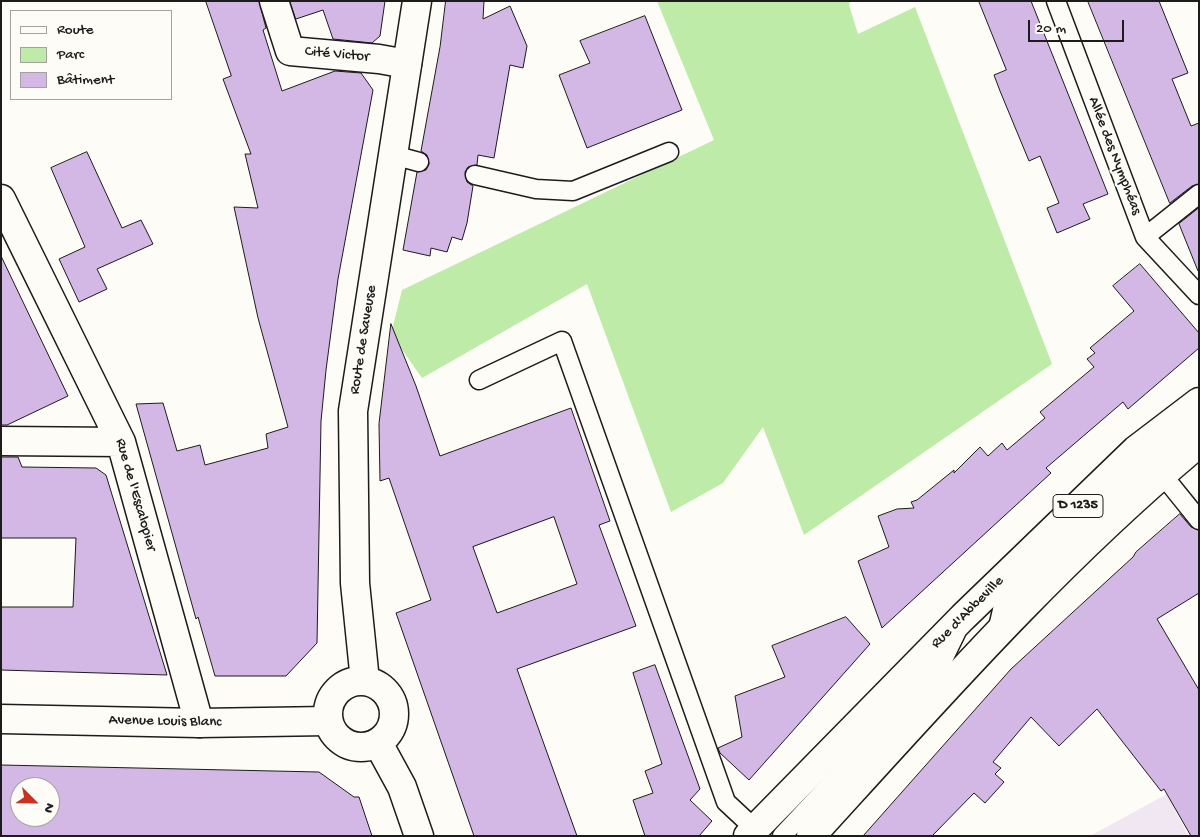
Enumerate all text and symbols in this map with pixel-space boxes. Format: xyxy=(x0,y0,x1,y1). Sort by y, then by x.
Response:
legend xyxy=(10,10,172,100)
scale bar xyxy=(1030,10,1126,42)
text: 20 m xyxy=(1036,20,1066,38)
text: Route xyxy=(57,21,94,39)
street label: Cité Victor xyxy=(304,43,370,67)
text: Parc xyxy=(57,46,84,64)
text: Bâtiment xyxy=(57,71,114,89)
street label: Allée des Nymphéas xyxy=(1083,94,1145,218)
street label: Route de Saveuse xyxy=(346,284,382,396)
street label: Rue de l'Escalopier xyxy=(110,437,160,553)
road number: D 1235 xyxy=(1053,494,1103,518)
street label: Rue d'Abbeville xyxy=(928,573,1008,653)
street label: Avenue Louis Blanc xyxy=(108,712,222,732)
north arrow xyxy=(10,777,60,827)
text: N xyxy=(39,800,58,815)

